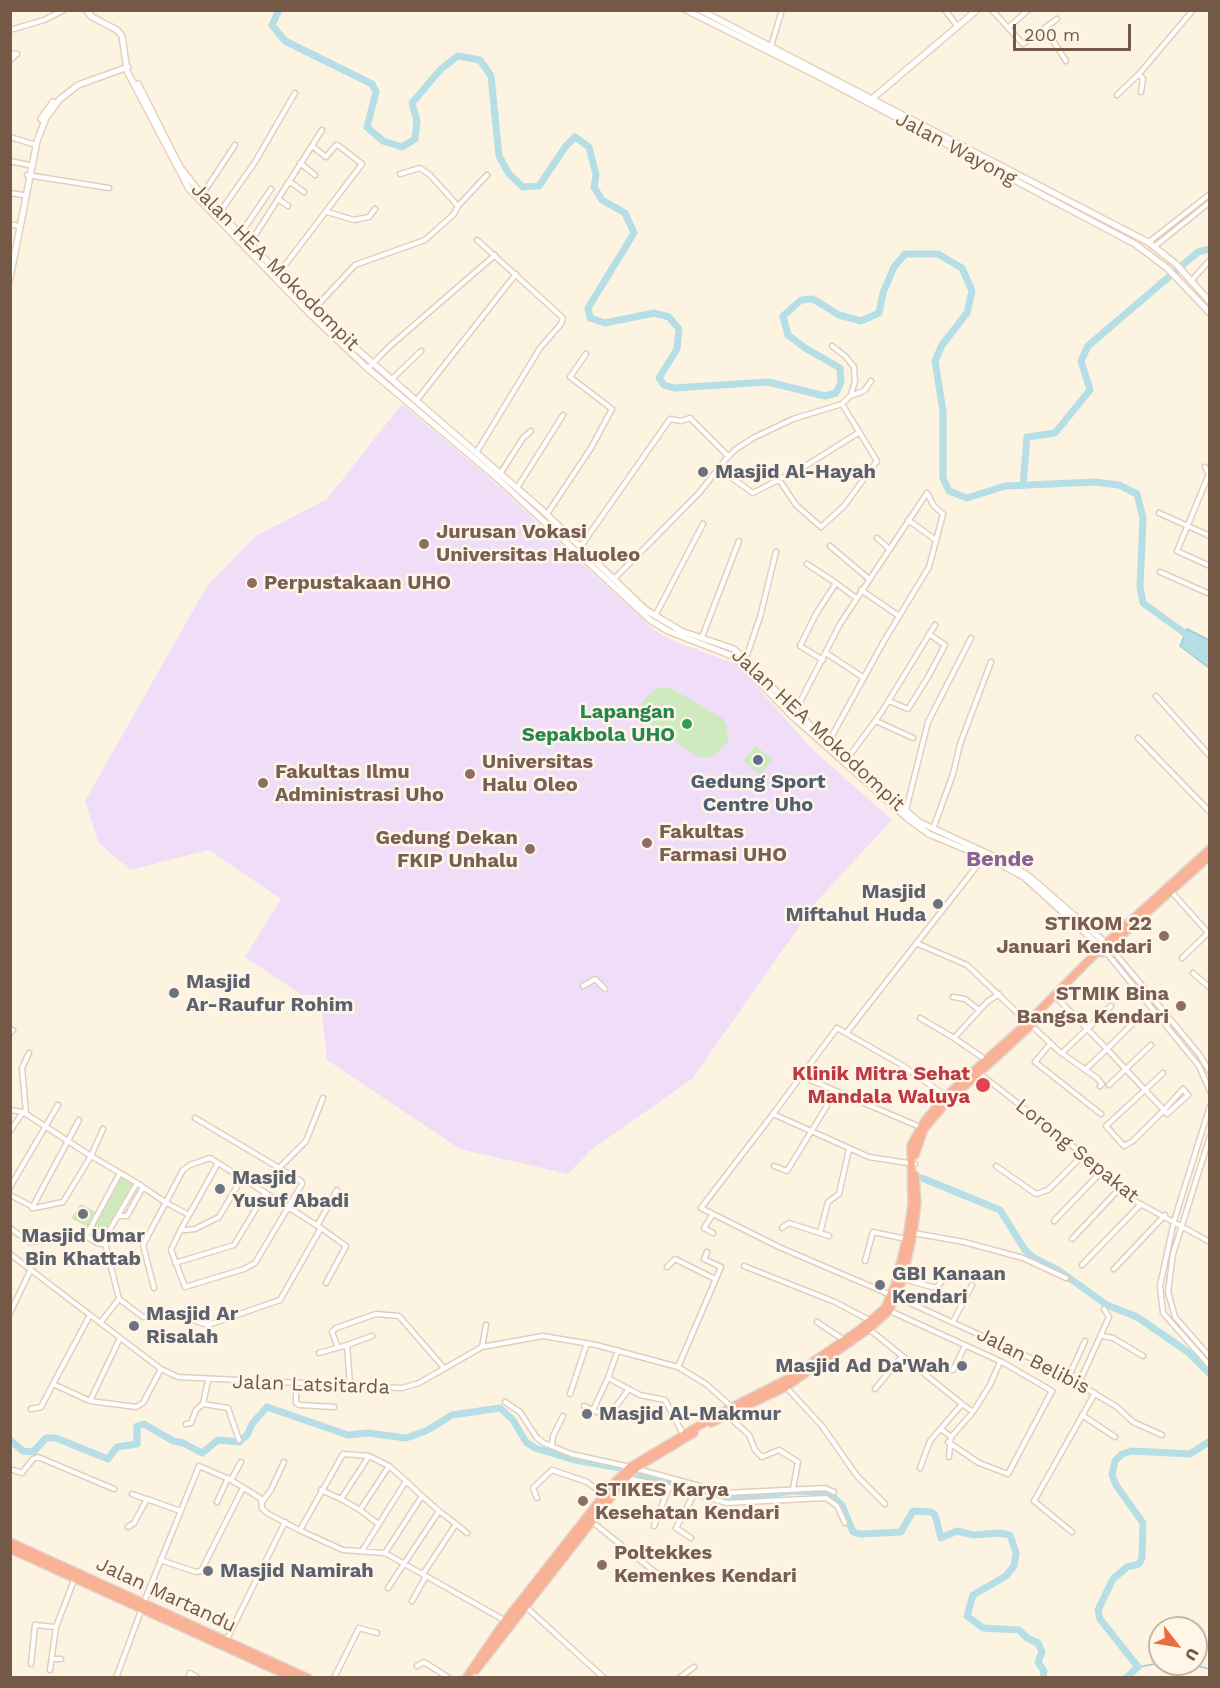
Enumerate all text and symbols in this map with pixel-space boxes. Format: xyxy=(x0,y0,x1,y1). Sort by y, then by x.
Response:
scale bar xyxy=(1016,12,1134,50)
text: 200 m xyxy=(1024,24,1080,45)
street label: Jalan Wayong xyxy=(891,107,1021,191)
street label: Jalan HEA Mokodompit xyxy=(186,178,364,356)
place label: Masjid Al-Hayah xyxy=(715,460,876,484)
marker: Masjid Al-Hayah xyxy=(696,465,710,479)
place label: Jurusan Vokasi Universitas Haluoleo xyxy=(436,520,640,567)
marker: Jurusan Vokasi Universitas Haluoleo xyxy=(417,537,431,551)
place label: Perpustakaan UHO xyxy=(264,571,451,595)
marker: Perpustakaan UHO xyxy=(245,576,259,590)
street label: Jalan HEA Mokodompit xyxy=(726,643,910,817)
place label: Lapangan Sepakbola UHO xyxy=(522,700,675,747)
marker: Lapangan Sepakbola UHO xyxy=(680,717,694,731)
place label: Universitas Halu Oleo xyxy=(482,750,593,797)
marker: Gedung Sport Centre Uho xyxy=(751,753,765,767)
place label: Fakultas Ilmu Administrasi Uho xyxy=(275,760,444,807)
marker: Universitas Halu Oleo xyxy=(463,767,477,781)
place label: Gedung Sport Centre Uho xyxy=(691,770,825,817)
marker: Fakultas Ilmu Administrasi Uho xyxy=(256,776,270,790)
place label: Fakultas Farmasi UHO xyxy=(659,820,787,867)
place label: Gedung Dekan FKIP Unhalu xyxy=(375,826,518,873)
marker: Fakultas Farmasi UHO xyxy=(640,836,654,850)
marker: Gedung Dekan FKIP Unhalu xyxy=(523,842,537,856)
district label: Bende xyxy=(966,847,1034,873)
place label: Masjid Miftahul Huda xyxy=(786,880,926,927)
marker: Masjid Miftahul Huda xyxy=(931,897,945,911)
place label: STIKOM 22 Januari Kendari xyxy=(996,912,1152,959)
marker: STIKOM 22 Januari Kendari xyxy=(1157,929,1171,943)
place label: Masjid Ar-Raufur Rohim xyxy=(186,970,353,1017)
place label: STMIK Bina Bangsa Kendari xyxy=(1017,982,1169,1029)
marker: Masjid Ar-Raufur Rohim xyxy=(167,986,181,1000)
marker: STMIK Bina Bangsa Kendari xyxy=(1174,999,1188,1013)
place label: Klinik Mitra Sehat Mandala Waluya xyxy=(792,1062,970,1109)
marker: Klinik Mitra Sehat Mandala Waluya xyxy=(974,1076,992,1094)
street label: Lorong Sepakat xyxy=(1010,1094,1144,1208)
place label: Masjid Yusuf Abadi xyxy=(232,1166,349,1213)
marker: Masjid Yusuf Abadi xyxy=(213,1182,227,1196)
marker: Masjid Umar Bin Khattab xyxy=(76,1207,90,1221)
place label: Masjid Umar Bin Khattab xyxy=(21,1224,145,1271)
place label: GBI Kanaan Kendari xyxy=(892,1262,1006,1309)
marker: GBI Kanaan Kendari xyxy=(873,1278,887,1292)
place label: Masjid Ar Risalah xyxy=(146,1302,238,1349)
marker: Masjid Ar Risalah xyxy=(127,1319,141,1333)
street label: Jalan Belibis xyxy=(973,1322,1093,1400)
place label: Masjid Ad Da'Wah xyxy=(775,1354,950,1378)
marker: Masjid Ad Da'Wah xyxy=(955,1359,969,1373)
street label: Jalan Latsitarda xyxy=(232,1370,390,1400)
place label: Masjid Al-Makmur xyxy=(599,1402,781,1426)
marker: Masjid Al-Makmur xyxy=(580,1407,594,1421)
place label: STIKES Karya Kesehatan Kendari xyxy=(595,1478,780,1525)
marker: STIKES Karya Kesehatan Kendari xyxy=(576,1494,590,1508)
place label: Poltekkes Kemenkes Kendari xyxy=(614,1541,797,1588)
street label: Jalan Martandu xyxy=(92,1552,240,1638)
marker: Poltekkes Kemenkes Kendari xyxy=(595,1558,609,1572)
place label: Masjid Namirah xyxy=(220,1559,374,1583)
marker: Masjid Namirah xyxy=(201,1564,215,1578)
north arrow xyxy=(1148,1616,1208,1676)
text: U xyxy=(1181,1645,1203,1664)

